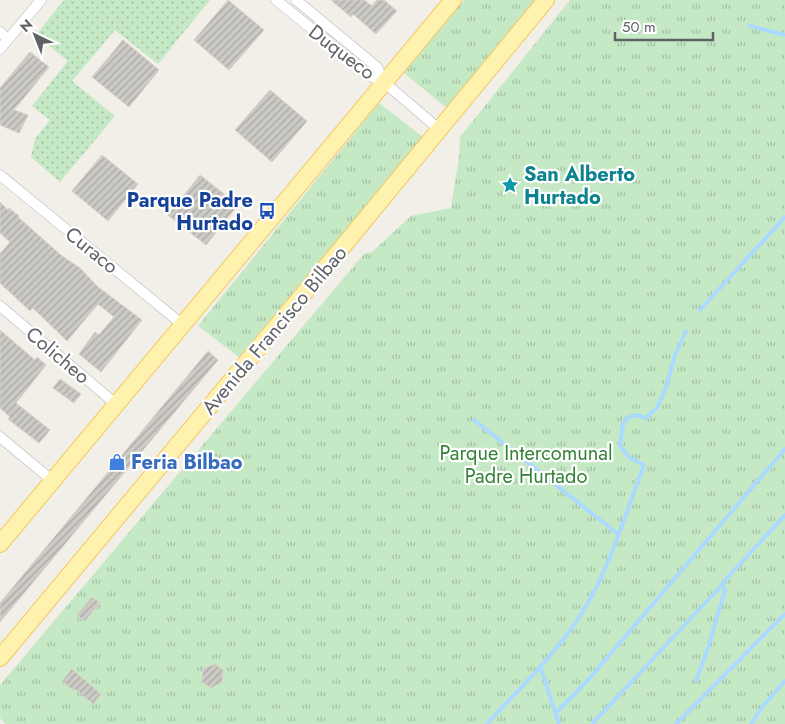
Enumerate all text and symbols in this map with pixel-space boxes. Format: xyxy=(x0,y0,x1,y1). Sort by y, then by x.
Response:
north arrow xyxy=(10,10,60,60)
scale bar xyxy=(615,10,712,42)
text: N xyxy=(15,14,37,37)
text: 50 m xyxy=(622,16,656,38)
street label: Duqueco xyxy=(302,18,381,87)
place label: San Alberto Hurtado xyxy=(524,160,635,212)
place icon: San Alberto Hurtado xyxy=(500,175,520,195)
place label: Parque Padre Hurtado xyxy=(127,186,253,238)
bus stop icon: Parque Padre Hurtado xyxy=(257,201,277,221)
street label: Curaco xyxy=(59,220,125,281)
street label: Avenida Francisco Bilbao xyxy=(195,240,354,421)
street label: Colicheo xyxy=(19,320,96,391)
park label: Parque Intercomunal Padre Hurtado xyxy=(439,439,613,491)
place label: Feria Bilbao xyxy=(131,448,243,477)
shop icon: Feria Bilbao xyxy=(107,452,127,472)

